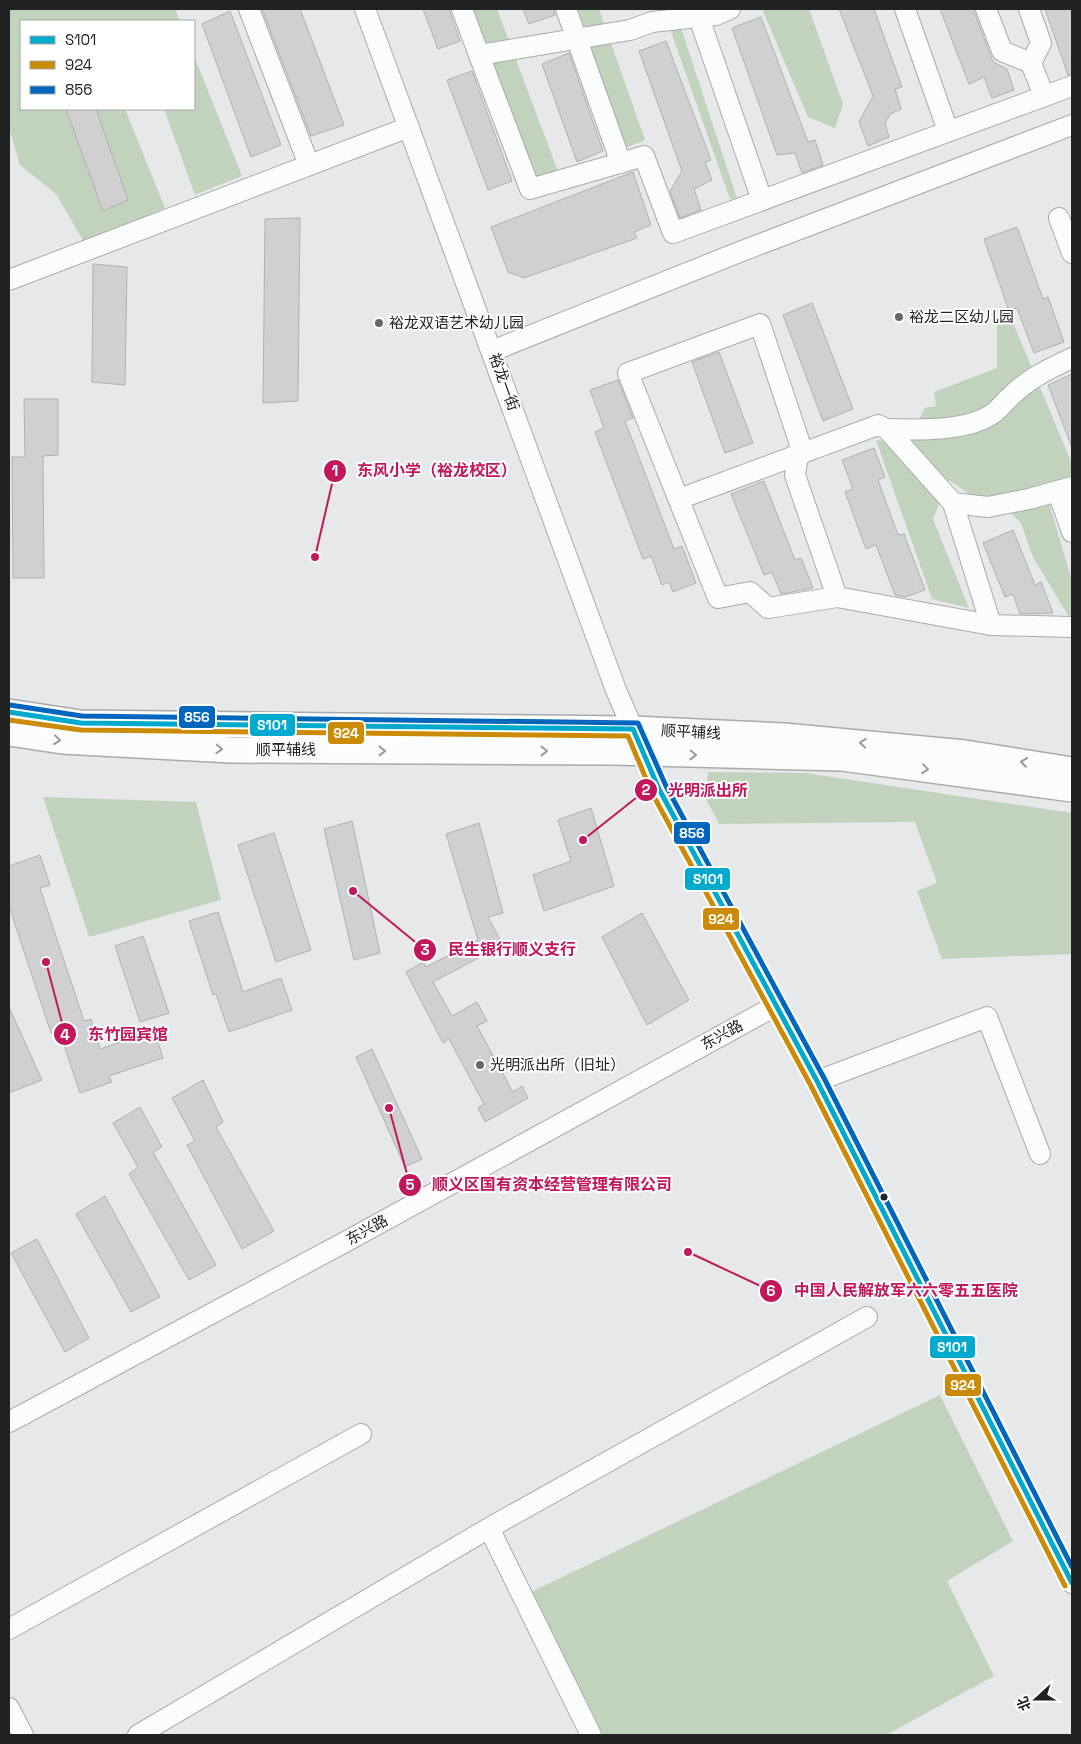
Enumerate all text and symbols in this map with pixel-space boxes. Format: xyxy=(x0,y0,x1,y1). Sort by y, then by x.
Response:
legend xyxy=(20,20,195,110)
text: S101 xyxy=(65,30,96,49)
text: 924 xyxy=(65,55,92,74)
text: 856 xyxy=(65,80,93,99)
place label: 裕龙二区幼儿园 xyxy=(909,307,1014,326)
marker: 裕龙二区幼儿园 xyxy=(893,311,905,323)
place label: 裕龙双语艺术幼儿园 xyxy=(389,313,524,332)
marker: 裕龙双语艺术幼儿园 xyxy=(373,317,385,329)
street label: 裕龙一街 xyxy=(485,350,524,413)
callout: 东风小学（裕龙校区） xyxy=(322,455,527,486)
text: 东风小学（裕龙校区） xyxy=(357,460,517,481)
text: 1 xyxy=(332,461,338,480)
line badge: 856 xyxy=(178,705,216,729)
text: 856 xyxy=(184,708,210,726)
line badge: S101 xyxy=(249,713,296,737)
text: S101 xyxy=(257,716,287,734)
street label: 顺平辅线 xyxy=(661,720,721,743)
line badge: 924 xyxy=(327,721,365,745)
text: 924 xyxy=(333,724,359,742)
one-way arrow xyxy=(53,734,61,745)
one-way arrow xyxy=(858,738,866,749)
street label: 顺平辅线 xyxy=(256,740,316,759)
one-way arrow xyxy=(215,744,223,755)
one-way arrow xyxy=(378,746,386,756)
one-way arrow xyxy=(540,746,548,757)
one-way arrow xyxy=(690,750,697,760)
one-way arrow xyxy=(1020,757,1028,768)
one-way arrow xyxy=(921,763,929,774)
callout: 光明派出所 xyxy=(633,775,758,806)
text: 2 xyxy=(642,780,651,799)
text: 光明派出所 xyxy=(668,780,748,801)
line badge: 856 xyxy=(673,821,711,845)
text: 856 xyxy=(679,824,705,842)
line badge: S101 xyxy=(684,867,731,891)
text: S101 xyxy=(693,870,723,888)
line badge: 924 xyxy=(702,907,740,931)
text: 924 xyxy=(708,910,734,928)
callout: 民生银行顺义支行 xyxy=(413,934,586,965)
text: 民生银行顺义支行 xyxy=(448,939,576,960)
text: 3 xyxy=(420,940,430,959)
street label: 东兴路 xyxy=(697,1015,746,1054)
callout: 东竹园宾馆 xyxy=(53,1019,178,1050)
text: 东竹园宾馆 xyxy=(88,1024,168,1045)
text: 4 xyxy=(60,1025,70,1044)
place label: 光明派出所（旧址） xyxy=(490,1055,625,1074)
marker: 光明派出所（旧址） xyxy=(474,1059,486,1071)
callout: 顺义区国有资本经营管理有限公司 xyxy=(397,1169,682,1200)
text: 顺义区国有资本经营管理有限公司 xyxy=(432,1174,672,1195)
text: 5 xyxy=(405,1175,415,1194)
unlabelled marker xyxy=(879,1192,889,1202)
street label: 东兴路 xyxy=(342,1210,391,1249)
callout: 中国人民解放军六六零五五医院 xyxy=(759,1275,1028,1306)
text: 中国人民解放军六六零五五医院 xyxy=(794,1280,1018,1301)
text: 6 xyxy=(766,1281,776,1300)
line badge: S101 xyxy=(929,1335,976,1359)
text: S101 xyxy=(937,1338,967,1356)
line badge: 924 xyxy=(944,1373,982,1397)
text: 924 xyxy=(950,1376,976,1394)
north arrow xyxy=(1011,1674,1061,1724)
text: 北 xyxy=(1013,1694,1035,1713)

